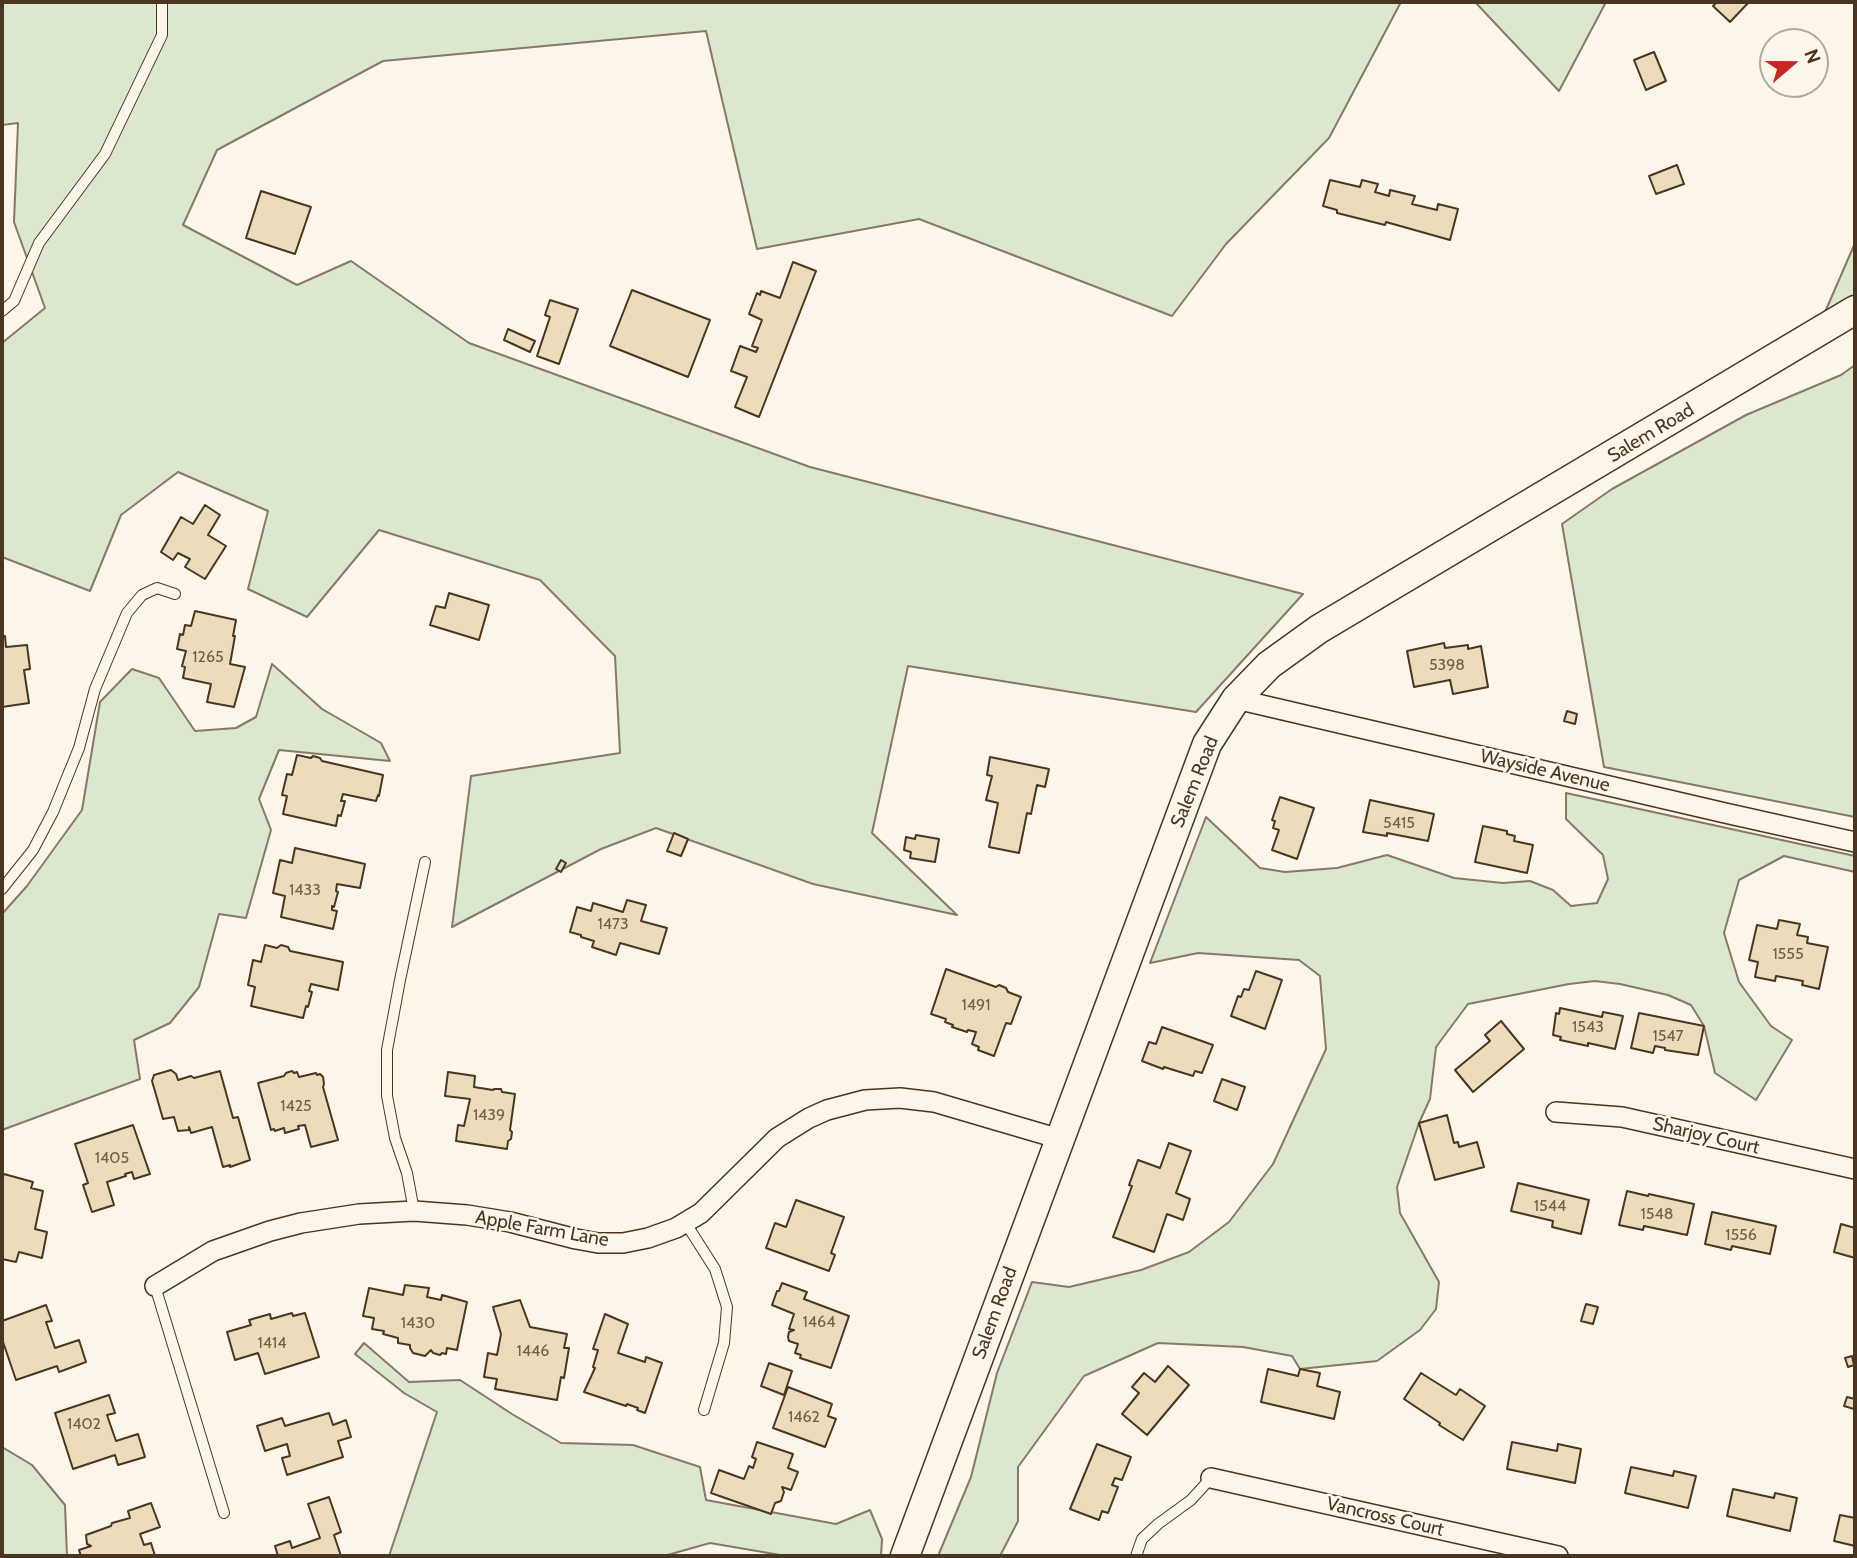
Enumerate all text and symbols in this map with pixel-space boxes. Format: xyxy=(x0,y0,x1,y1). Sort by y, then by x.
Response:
north arrow xyxy=(1759,28,1829,98)
text: N xyxy=(1799,46,1825,67)
street label: Salem Road xyxy=(1604,398,1698,468)
house number: 1265 xyxy=(192,647,224,667)
house number: 5398 xyxy=(1429,655,1465,675)
street label: Salem Road xyxy=(1166,733,1224,831)
street label: Wayside Avenue xyxy=(1478,745,1612,797)
house number: 5415 xyxy=(1383,813,1415,833)
house number: 1433 xyxy=(289,880,321,900)
house number: 1473 xyxy=(597,914,629,934)
house number: 1555 xyxy=(1772,944,1804,964)
house number: 1491 xyxy=(962,995,990,1015)
house number: 1543 xyxy=(1572,1017,1604,1037)
house number: 1547 xyxy=(1652,1026,1684,1046)
house number: 1425 xyxy=(280,1096,312,1116)
house number: 1439 xyxy=(473,1105,505,1125)
street label: Sharjoy Court xyxy=(1650,1113,1762,1159)
house number: 1405 xyxy=(95,1148,129,1168)
house number: 1544 xyxy=(1534,1196,1566,1216)
house number: 1548 xyxy=(1641,1204,1673,1224)
street label: Apple Farm Lane xyxy=(473,1206,611,1252)
house number: 1556 xyxy=(1725,1225,1757,1245)
street label: Salem Road xyxy=(968,1264,1022,1362)
house number: 1464 xyxy=(803,1312,835,1332)
house number: 1430 xyxy=(401,1313,435,1333)
house number: 1414 xyxy=(258,1333,286,1353)
house number: 1446 xyxy=(517,1341,549,1361)
house number: 1462 xyxy=(788,1407,820,1427)
house number: 1402 xyxy=(67,1414,101,1434)
street label: Vancross Court xyxy=(1324,1492,1446,1542)

